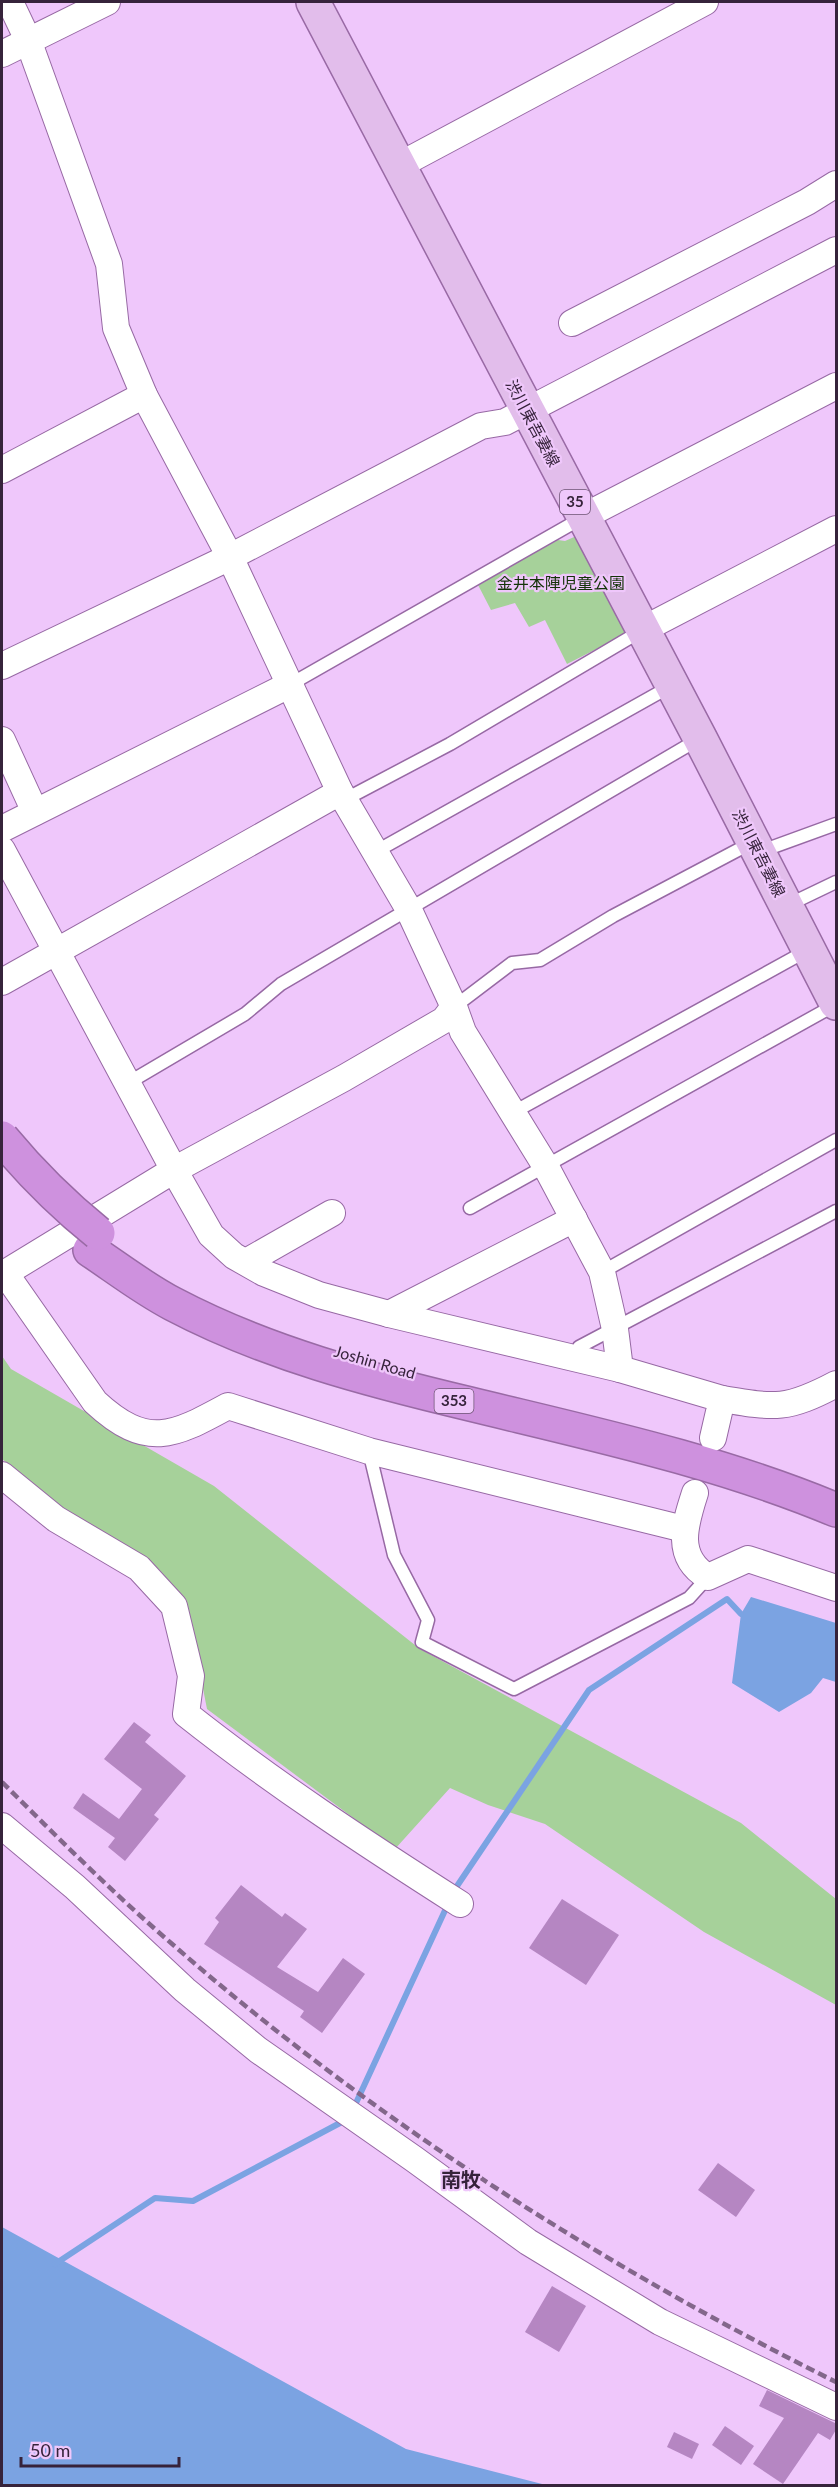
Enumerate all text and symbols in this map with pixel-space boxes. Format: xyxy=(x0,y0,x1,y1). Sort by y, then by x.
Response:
street label: 渋川東吾妻線 xyxy=(503,376,564,470)
road number: 35 xyxy=(560,490,590,514)
park label: 金井本陣児童公園 xyxy=(497,573,625,592)
street label: 渋川東吾妻線 xyxy=(729,806,790,900)
street label: Joshin Road xyxy=(332,1341,418,1382)
road number: 353 xyxy=(434,1389,474,1413)
district label: 南牧 xyxy=(441,2167,481,2191)
scale bar xyxy=(21,2430,178,2468)
text: 50 m xyxy=(30,2439,70,2461)

